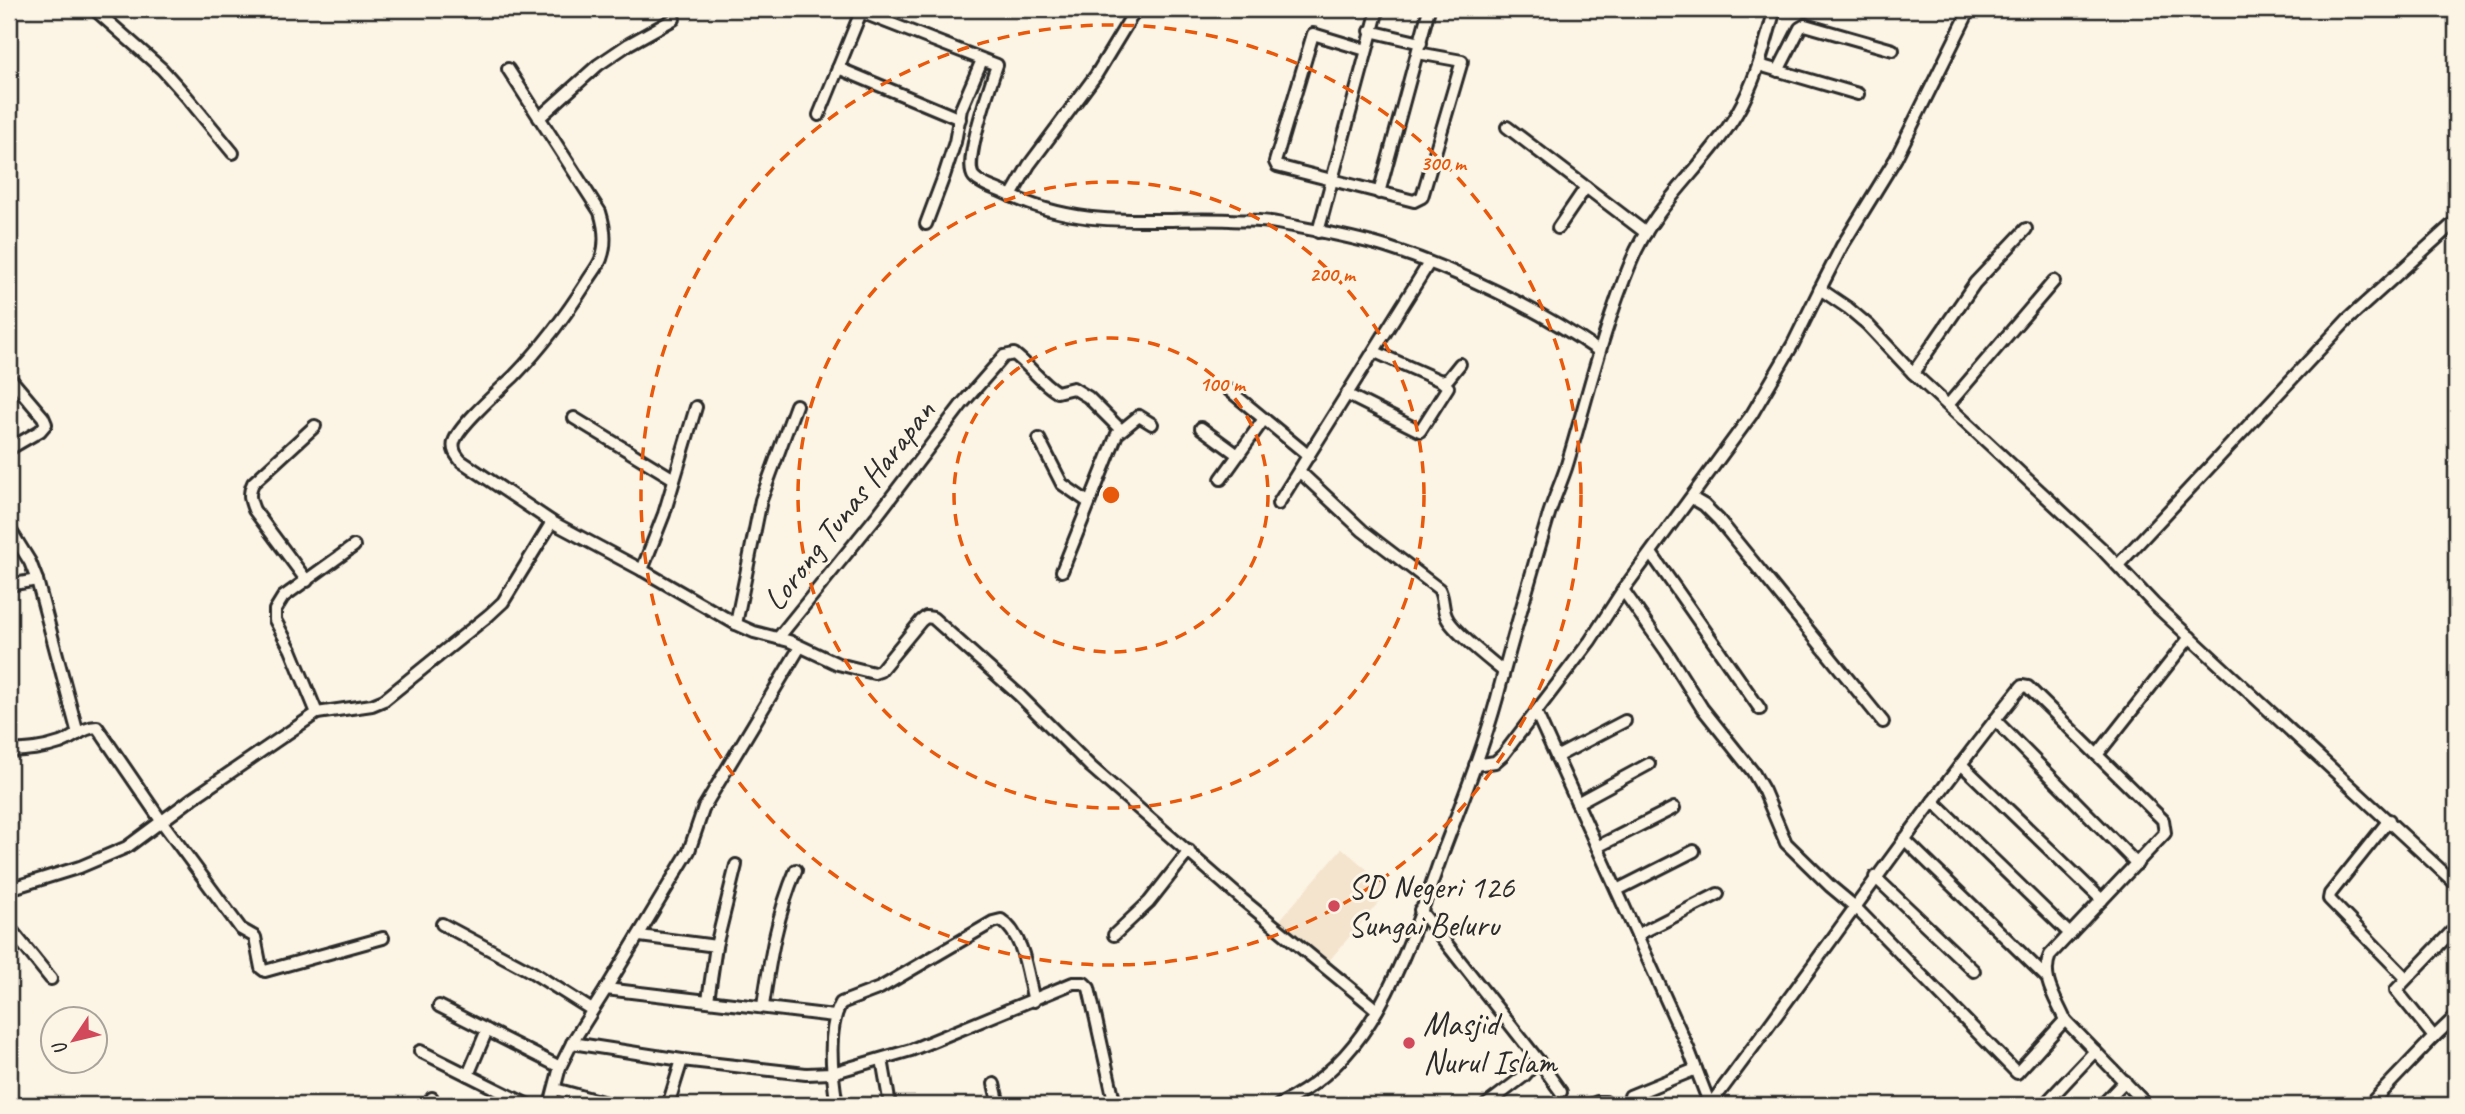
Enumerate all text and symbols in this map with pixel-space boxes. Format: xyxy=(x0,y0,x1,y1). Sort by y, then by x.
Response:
text: 300 m xyxy=(1420,150,1468,176)
text: 200 m xyxy=(1309,261,1357,287)
text: 100 m xyxy=(1199,371,1247,397)
street label: Lorong Tunas Harapan xyxy=(754,391,944,619)
centre of rings xyxy=(1099,483,1123,507)
place label: SD Negeri 126 Sungai Beluru xyxy=(1348,866,1515,946)
marker: SD Negeri 126 Sungai Beluru xyxy=(1326,898,1342,914)
place label: Masjid Nurul Islam xyxy=(1423,1003,1558,1083)
north arrow xyxy=(38,1006,108,1076)
text: U xyxy=(46,1035,73,1060)
marker: Masjid Nurul Islam xyxy=(1401,1035,1417,1051)

